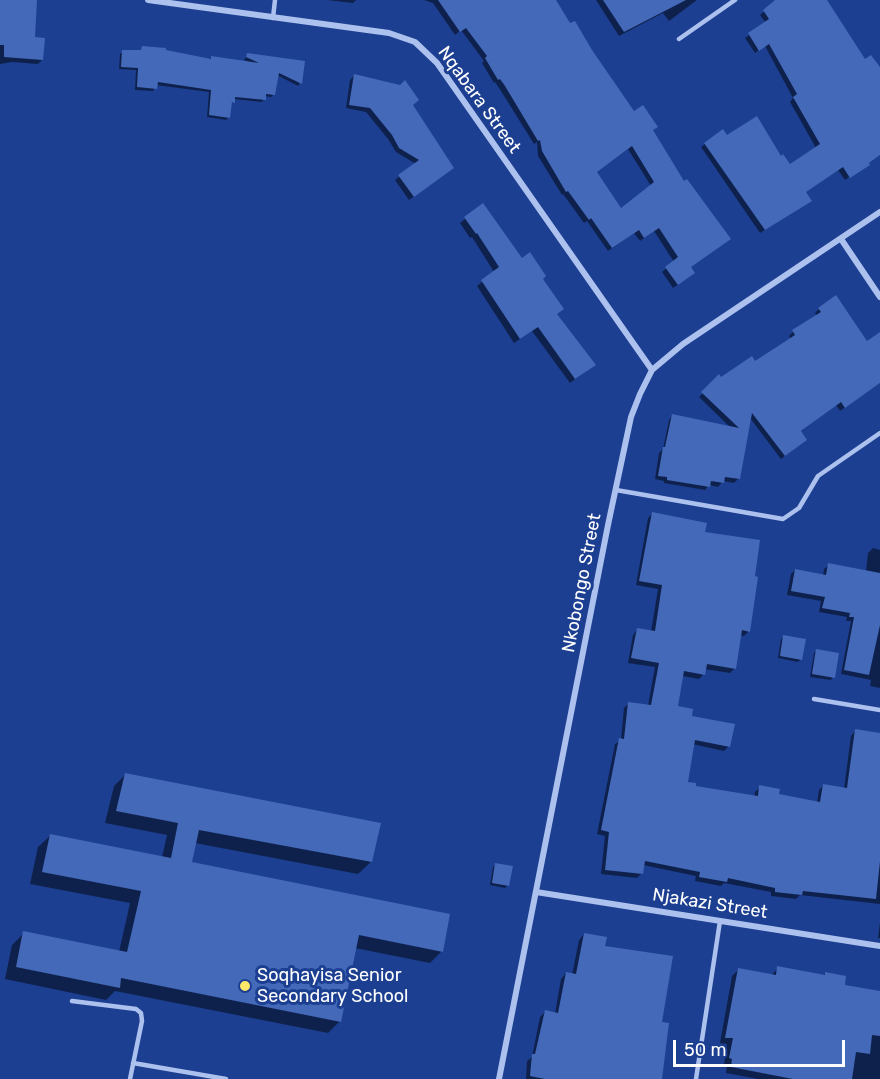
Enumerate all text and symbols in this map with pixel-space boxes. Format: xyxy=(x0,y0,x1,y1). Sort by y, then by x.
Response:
street label: Nqabara Street xyxy=(433,42,525,158)
street label: Nkobongo Street xyxy=(558,512,606,654)
street label: Njakazi Street xyxy=(651,884,769,924)
place label: Soqhayisa Senior Secondary School xyxy=(257,965,408,1008)
marker: Soqhayisa Senior Secondary School xyxy=(238,979,252,993)
scale bar xyxy=(676,1028,848,1066)
text: 50 m xyxy=(684,1039,727,1061)

